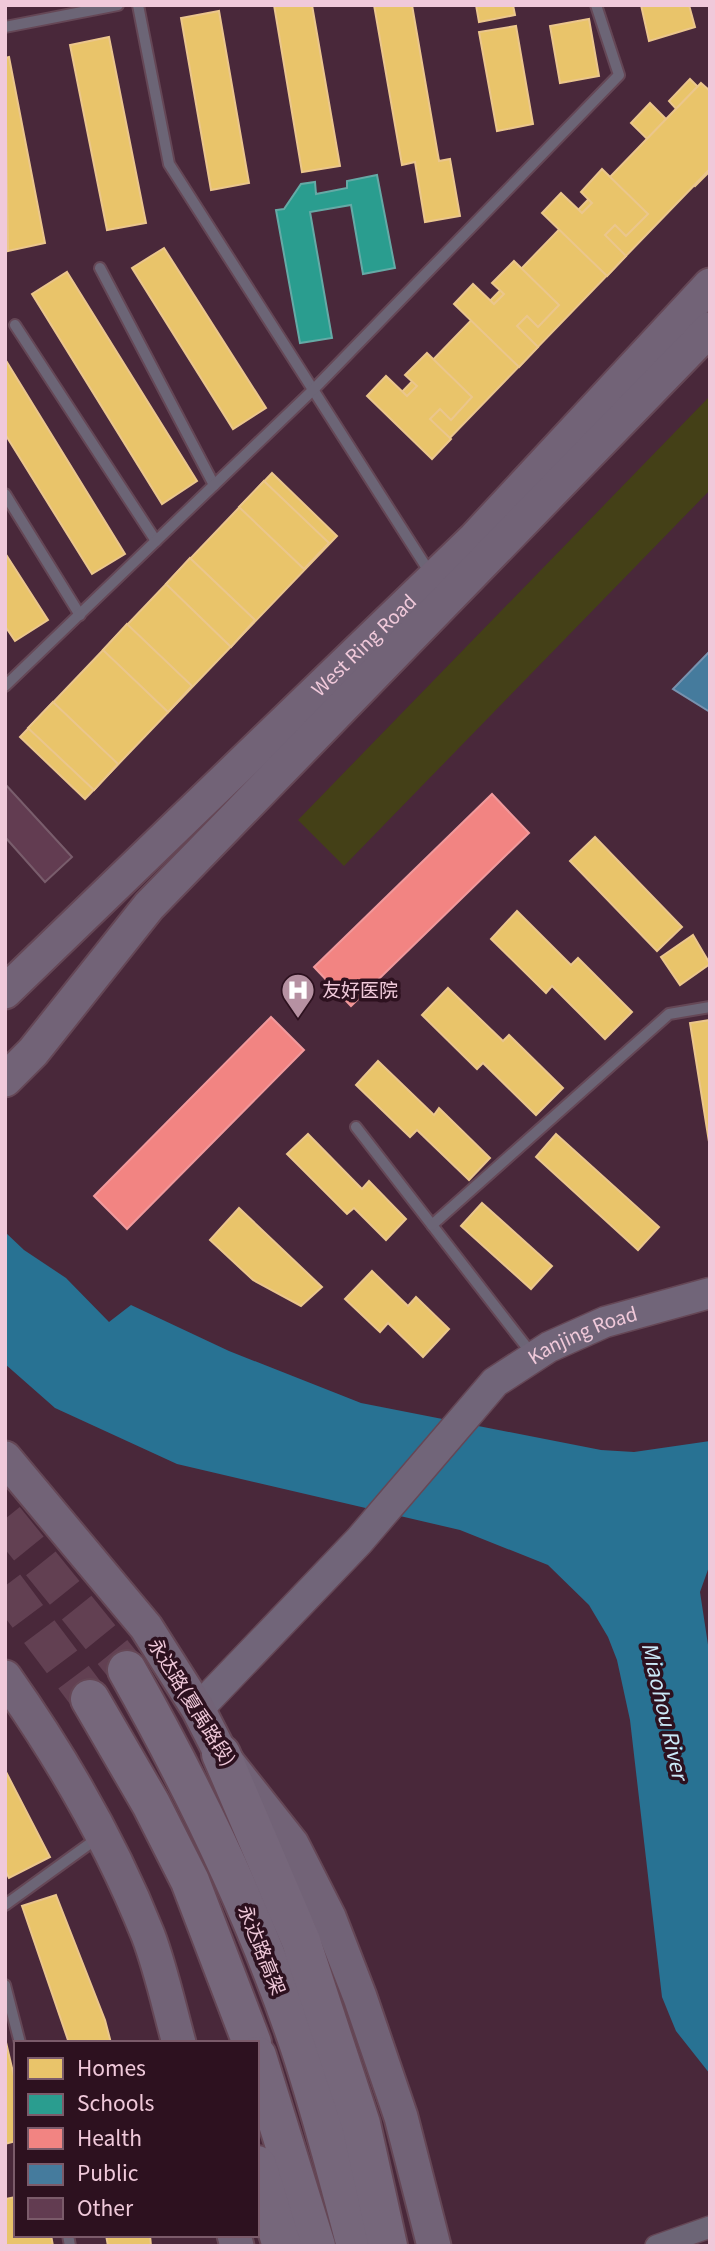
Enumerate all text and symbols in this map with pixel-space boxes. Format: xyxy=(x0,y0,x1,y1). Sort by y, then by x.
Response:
street label: West Ring Road xyxy=(304,587,421,701)
hospital icon: 友好医院 xyxy=(279,971,317,1020)
place label: 友好医院 xyxy=(322,975,398,1002)
street label: Kanjing Road xyxy=(522,1299,640,1369)
street label: 永达路(夏禹路段) xyxy=(143,1632,243,1770)
water label: Miaohou River xyxy=(636,1639,697,1786)
street label: 永达路高架 xyxy=(233,1900,294,1999)
legend xyxy=(14,2041,259,2237)
text: Homes xyxy=(77,2052,146,2082)
text: Schools xyxy=(77,2087,154,2117)
text: Health xyxy=(77,2122,142,2152)
text: Public xyxy=(77,2157,139,2187)
text: Other xyxy=(77,2192,134,2222)

